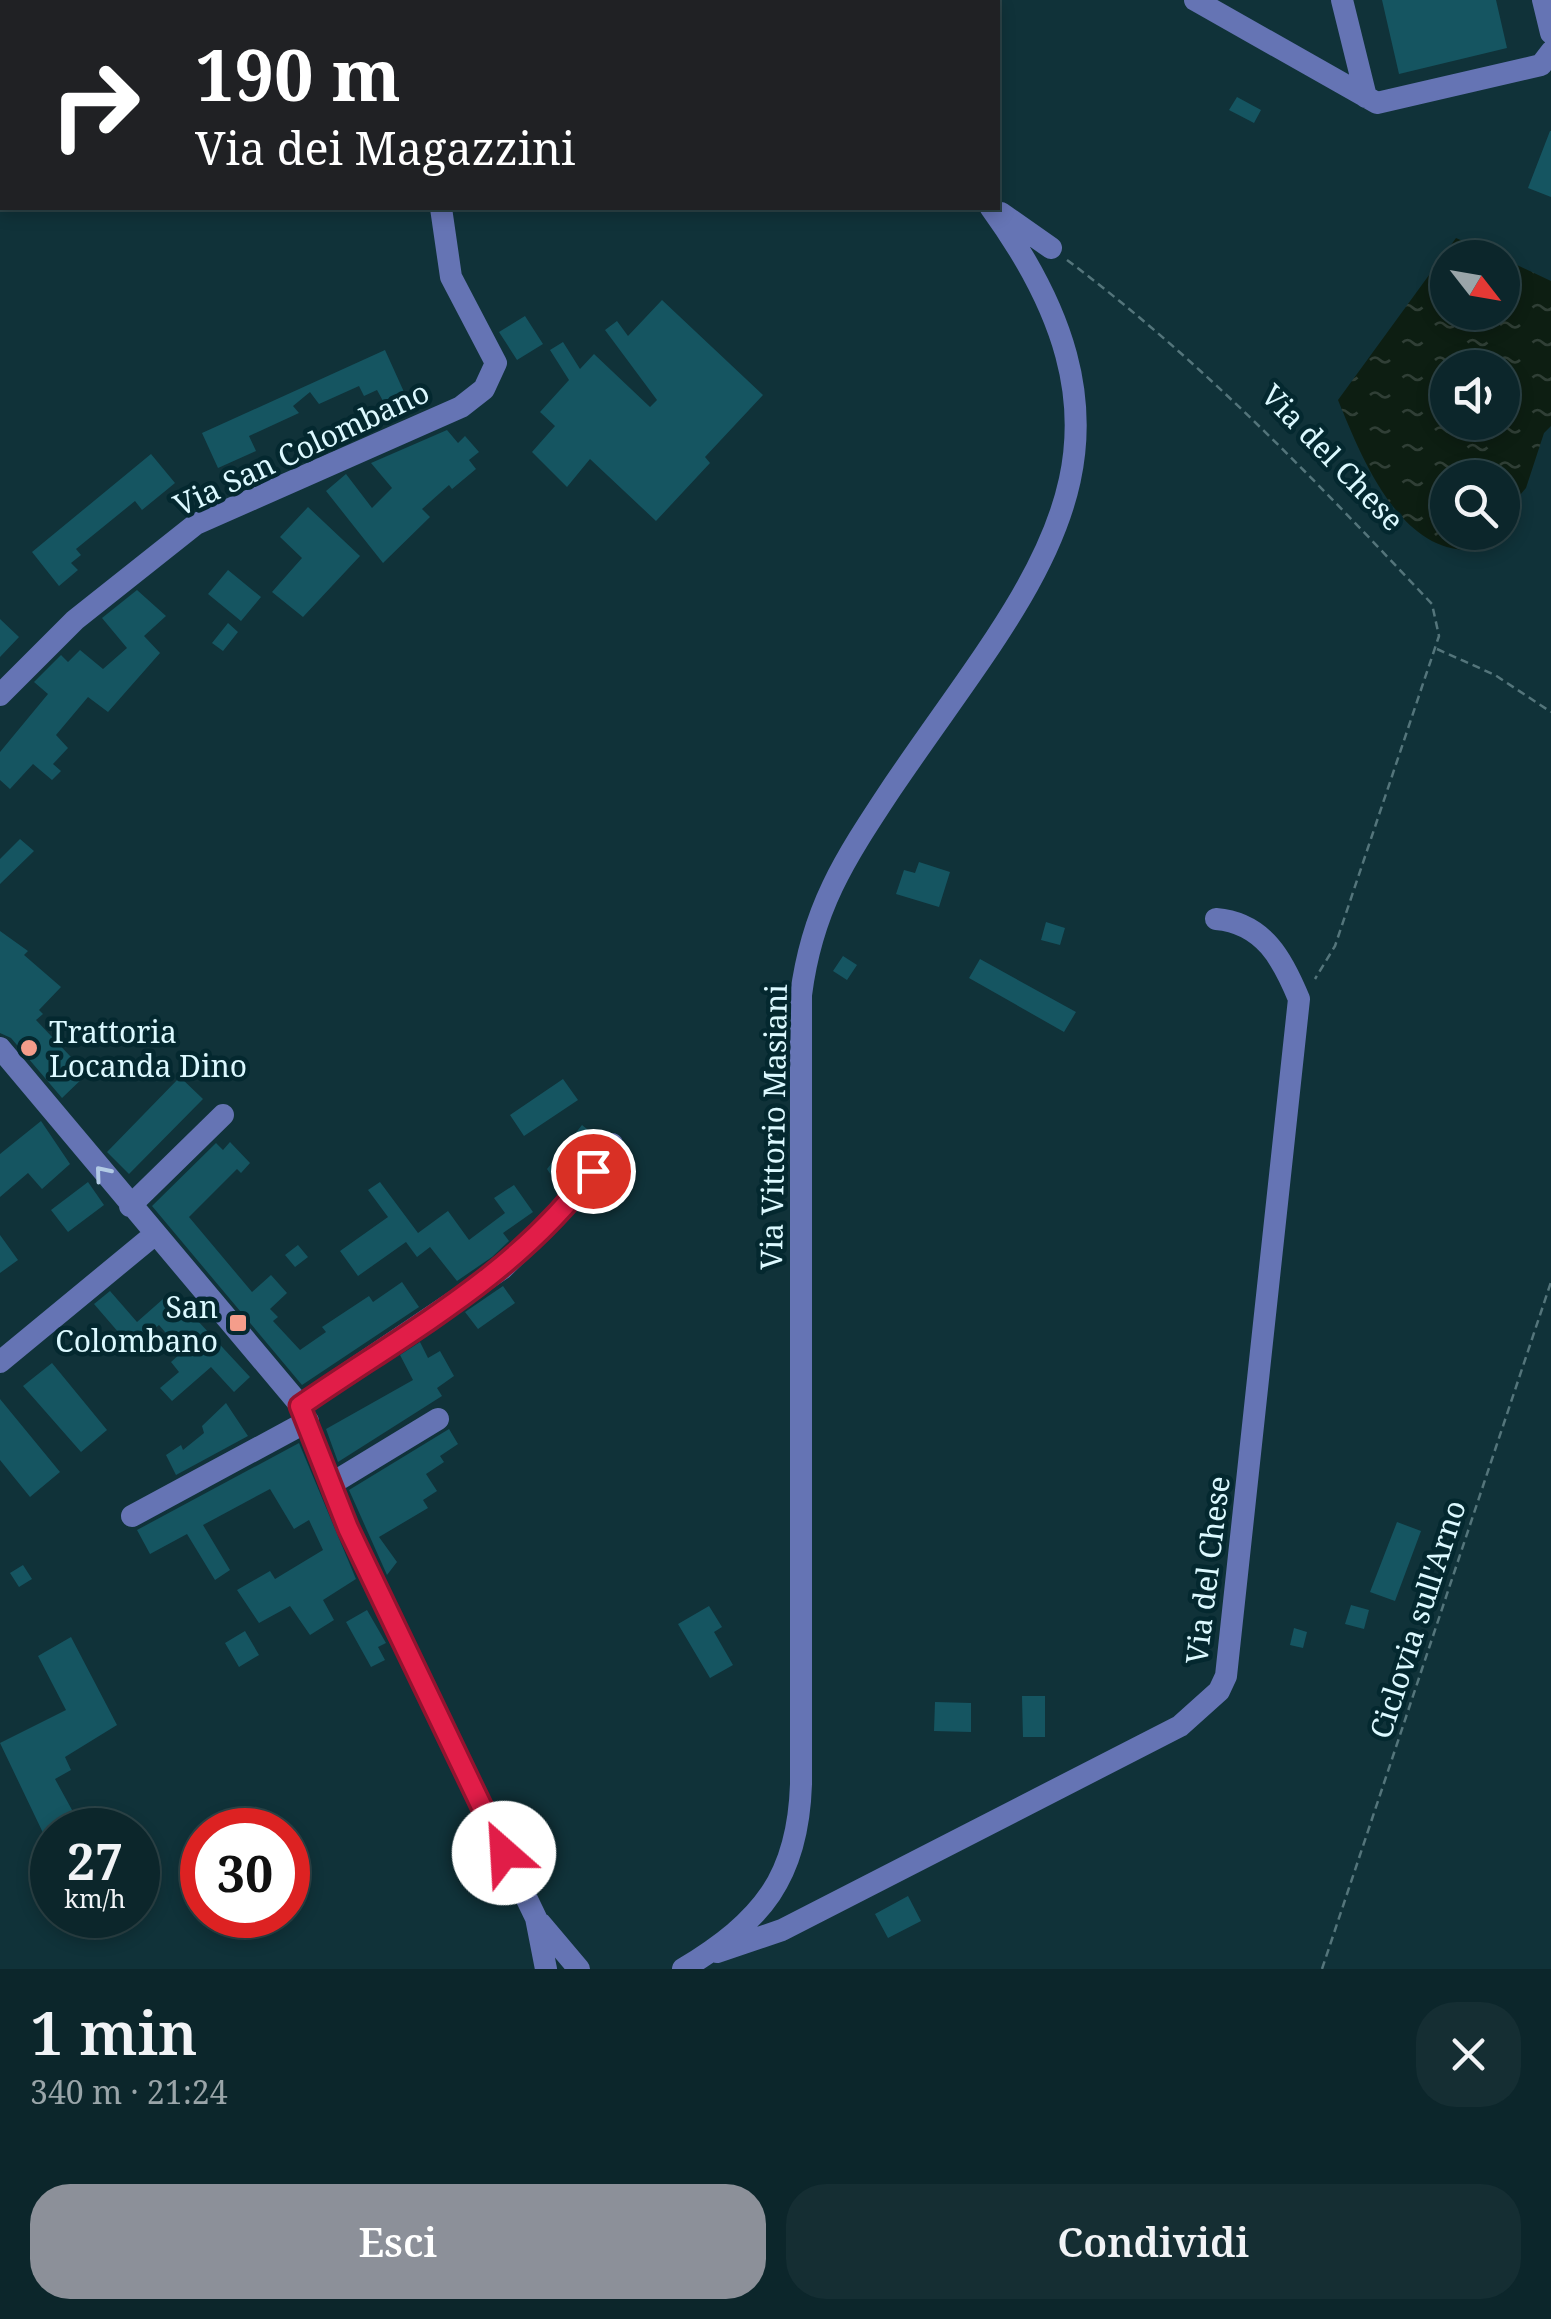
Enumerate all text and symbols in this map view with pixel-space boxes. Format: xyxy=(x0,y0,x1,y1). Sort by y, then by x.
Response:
text: 190 m xyxy=(195,26,401,122)
icon: right xyxy=(30,40,160,170)
text: Via dei Magazzini xyxy=(195,117,576,178)
north arrow xyxy=(1430,240,1520,330)
map controls xyxy=(1430,240,1520,550)
button: sound xyxy=(1430,350,1520,440)
street label: Via San Colombano xyxy=(167,371,435,525)
street label: Via del Chese xyxy=(1253,375,1413,539)
button: search xyxy=(1430,460,1520,550)
street label: Via Vittorio Masiani xyxy=(750,983,796,1270)
place label: Trattoria Locanda Dino xyxy=(49,1011,247,1086)
marker: Trattoria Locanda Dino xyxy=(18,1037,40,1059)
pin xyxy=(551,1129,636,1214)
icon: arrive xyxy=(566,1144,621,1199)
one-way arrow xyxy=(96,1166,114,1184)
place label: San Colombano xyxy=(55,1286,218,1361)
marker: San Colombano xyxy=(227,1312,249,1334)
street label: Via del Chese xyxy=(1175,1474,1239,1666)
street label: Ciclovia sull'Arno xyxy=(1359,1495,1475,1743)
position arrow xyxy=(452,1801,556,1905)
speed limit sign: 30 xyxy=(180,1808,310,1938)
text: 27 xyxy=(67,1827,123,1895)
text: km/h xyxy=(64,1881,126,1915)
text: 1 min xyxy=(30,1991,198,2073)
button: close xyxy=(1416,2002,1521,2107)
text: 340 m · 21:24 xyxy=(30,2070,228,2113)
button: Esci xyxy=(30,2184,766,2299)
button: Condividi xyxy=(786,2184,1521,2299)

